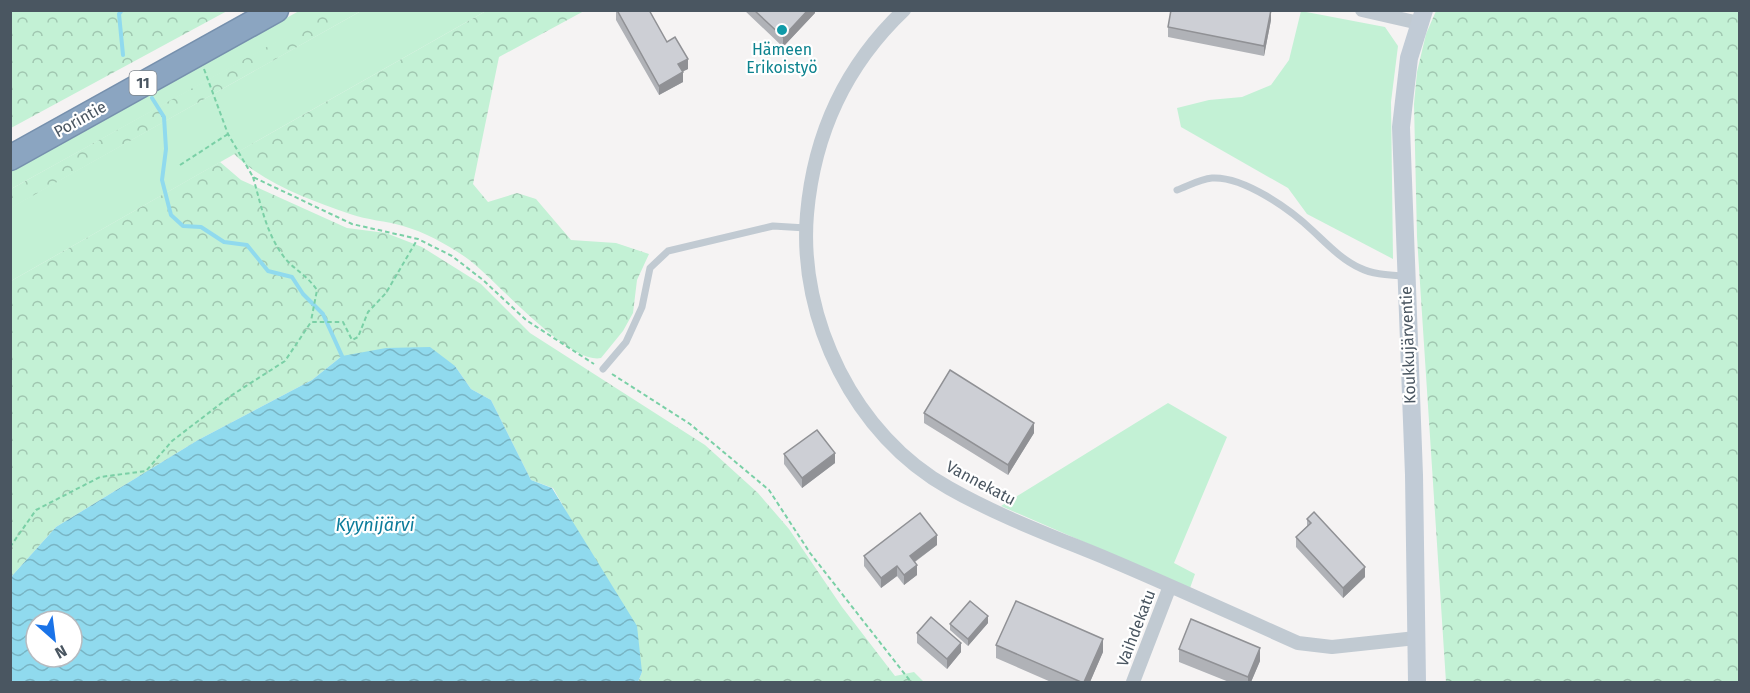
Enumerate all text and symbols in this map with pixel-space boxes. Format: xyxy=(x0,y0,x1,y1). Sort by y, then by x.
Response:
marker: Hämeen Erikoistyö xyxy=(775,23,789,37)
place label: Hämeen Erikoistyö xyxy=(746,40,818,77)
road number: 11 xyxy=(130,71,156,95)
street label: Porintie xyxy=(50,97,110,141)
street label: Koukkujärventie xyxy=(1396,286,1420,404)
street label: Vannekatu xyxy=(943,457,1019,509)
water label: Kyynijärvi xyxy=(335,514,415,536)
street label: Vaihdekatu xyxy=(1113,587,1159,669)
north arrow xyxy=(24,609,84,669)
text: N xyxy=(52,641,70,663)

